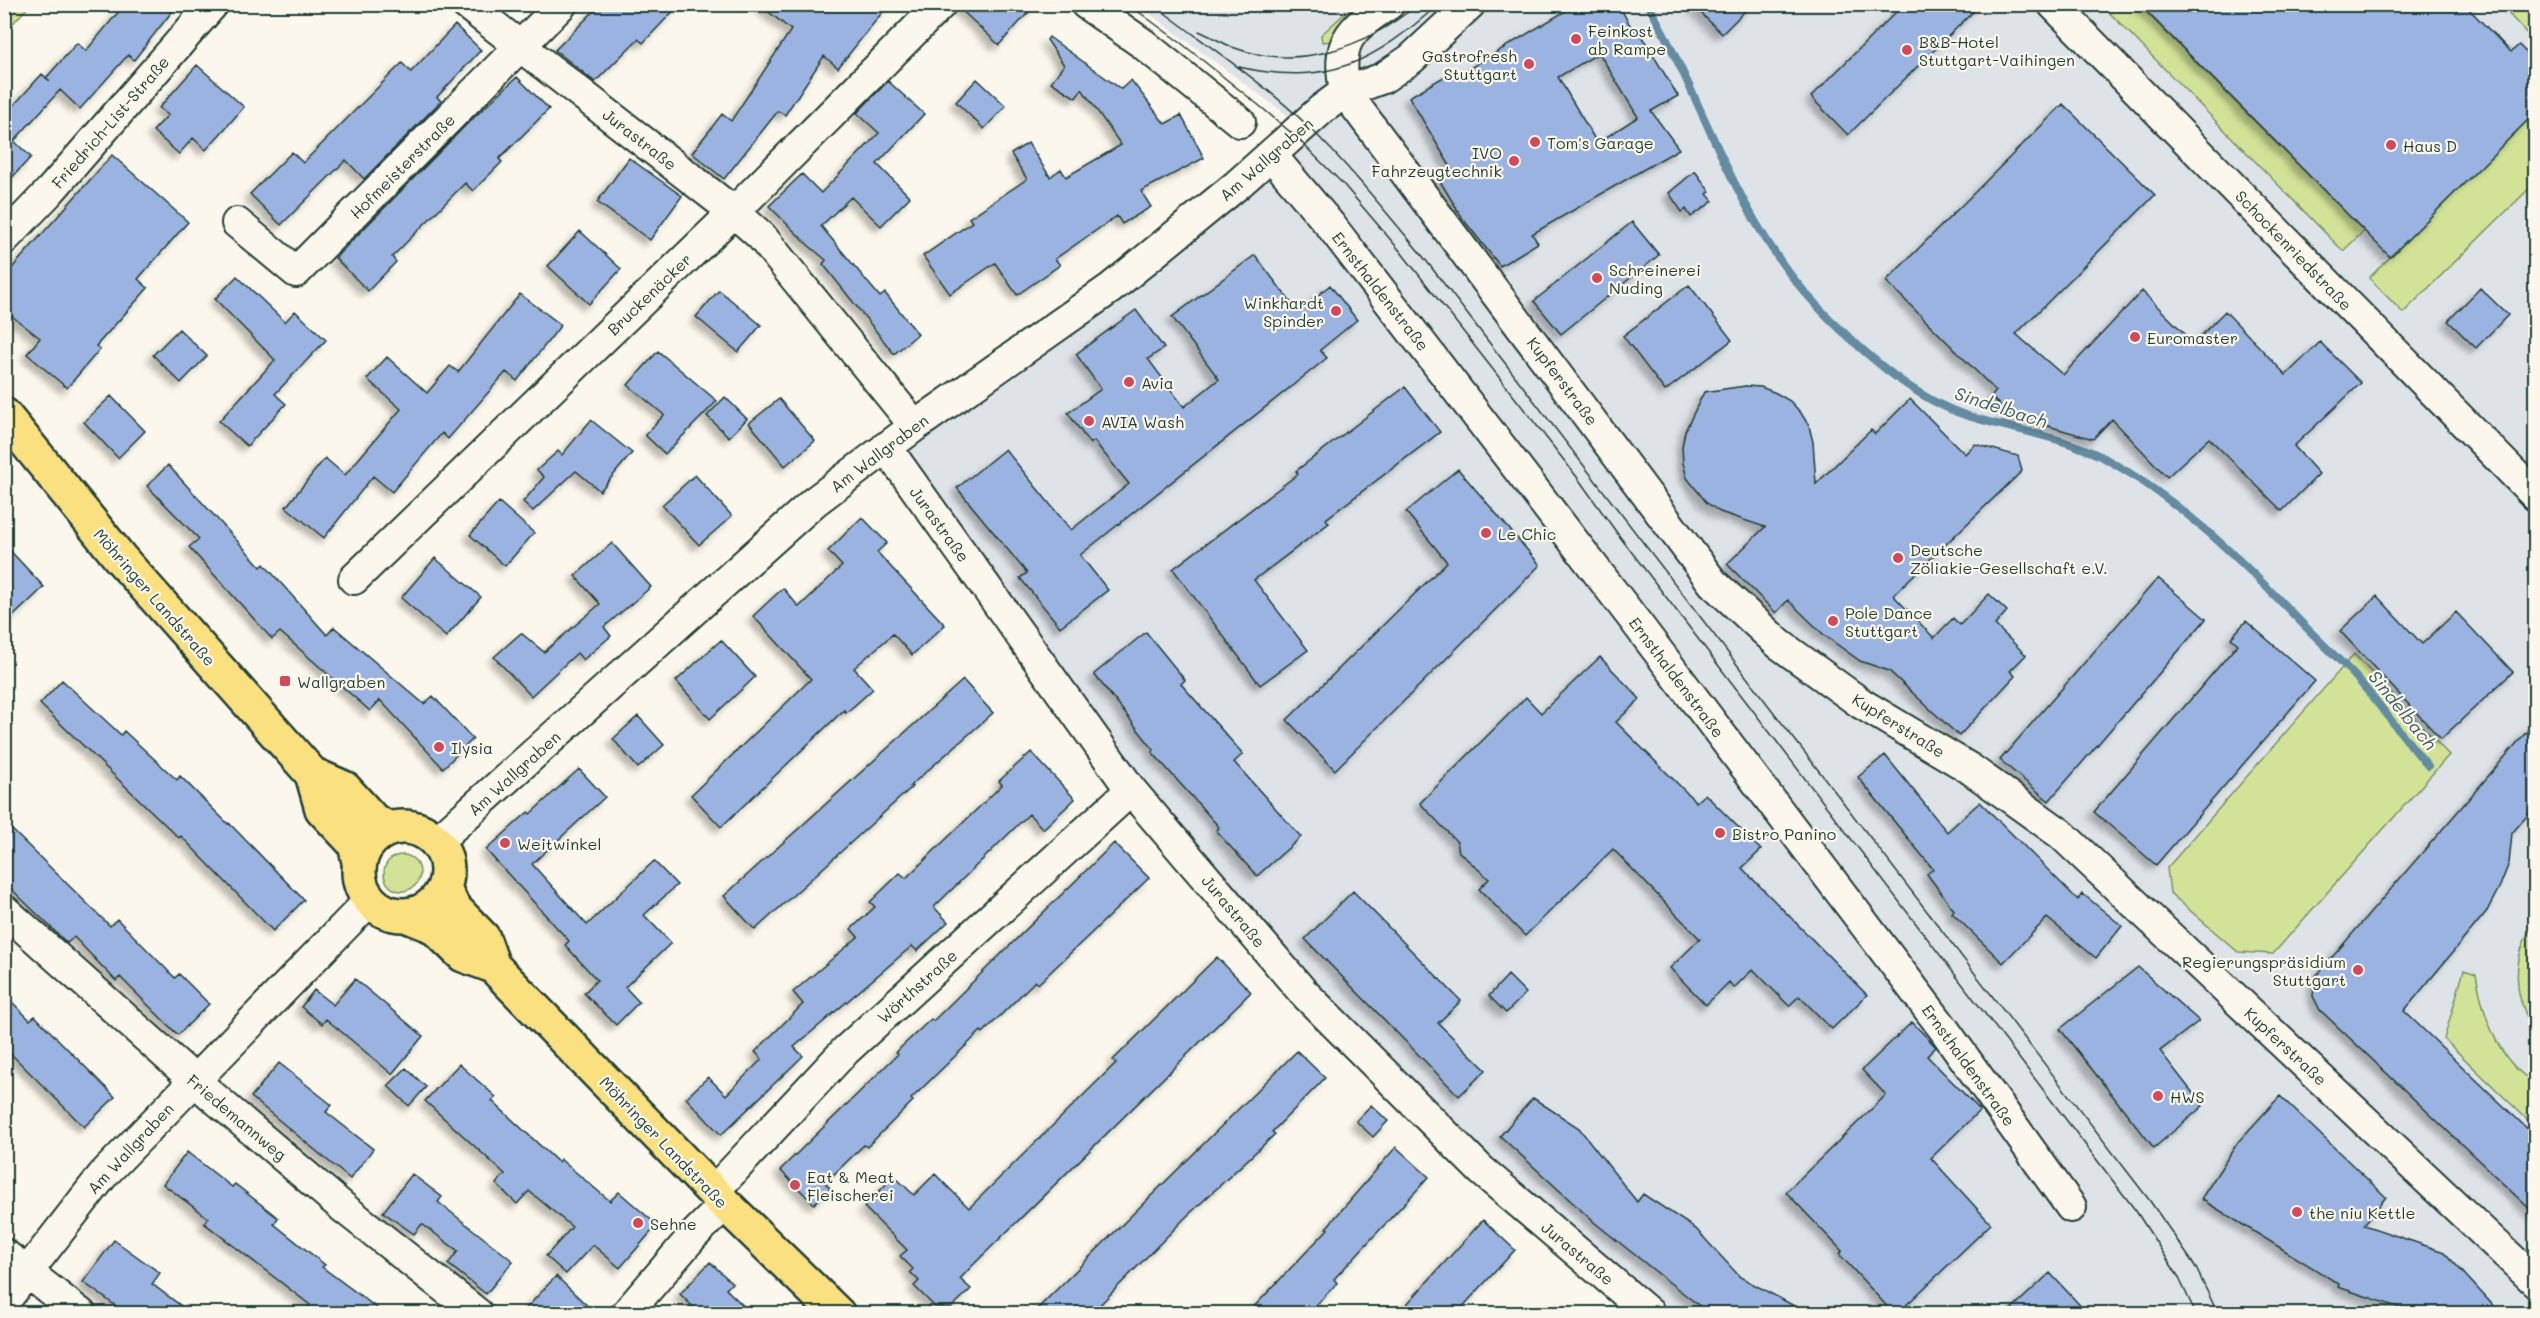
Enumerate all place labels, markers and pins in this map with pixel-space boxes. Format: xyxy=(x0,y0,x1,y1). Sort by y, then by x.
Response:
place label: Feinkost ab Rampe xyxy=(1588,20,1666,59)
place label: B&B-Hotel Stuttgart-Vaihingen xyxy=(1919,31,2075,70)
marker: Feinkost ab Rampe xyxy=(1569,32,1583,46)
marker: B&B-Hotel Stuttgart-Vaihingen xyxy=(1900,43,1914,57)
place label: Gastrofresh Stuttgart xyxy=(1422,45,1517,84)
marker: Gastrofresh Stuttgart xyxy=(1522,57,1536,71)
place label: Tom's Garage xyxy=(1547,132,1654,153)
marker: Tom's Garage xyxy=(1528,135,1542,149)
place label: Haus D xyxy=(2403,135,2457,156)
marker: Haus D xyxy=(2384,138,2398,152)
place label: IVO Fahrzeugtechnik xyxy=(1372,142,1502,181)
marker: IVO Fahrzeugtechnik xyxy=(1507,154,1521,168)
place label: Schreinerei Nuding xyxy=(1609,259,1701,298)
marker: Schreinerei Nuding xyxy=(1590,271,1604,285)
place label: Winkhardt Spinder xyxy=(1243,292,1324,331)
marker: Winkhardt Spinder xyxy=(1329,304,1343,318)
place label: Euromaster xyxy=(2147,327,2238,348)
marker: Euromaster xyxy=(2128,330,2142,344)
place label: Avia xyxy=(1141,372,1174,393)
marker: Avia xyxy=(1122,375,1136,389)
place label: AVIA Wash xyxy=(1101,411,1184,432)
marker: AVIA Wash xyxy=(1082,414,1096,428)
place label: Le Chic xyxy=(1498,523,1556,544)
marker: Le Chic xyxy=(1479,526,1493,540)
place label: Deutsche Zöliakie-Gesellschaft e.V. xyxy=(1910,539,2108,578)
marker: Deutsche Zöliakie-Gesellschaft e.V. xyxy=(1891,551,1905,565)
place label: Pole Dance Stuttgart xyxy=(1845,602,1932,641)
marker: Pole Dance Stuttgart xyxy=(1826,614,1840,628)
place label: Wallgraben xyxy=(297,671,385,692)
marker: Wallgraben xyxy=(278,674,292,688)
place label: Ilysia xyxy=(451,737,493,758)
marker: Ilysia xyxy=(432,740,446,754)
place label: Bistro Panino xyxy=(1732,823,1836,844)
marker: Bistro Panino xyxy=(1713,826,1727,840)
place label: Weitwinkel xyxy=(517,833,601,854)
marker: Weitwinkel xyxy=(498,836,512,850)
place label: Regierungspräsidium Stuttgart xyxy=(2182,951,2346,990)
marker: Regierungspräsidium Stuttgart xyxy=(2351,963,2365,977)
place label: HWS xyxy=(2170,1086,2204,1107)
marker: HWS xyxy=(2151,1089,2165,1103)
place label: Eat & Meat Fleischerei xyxy=(807,1166,895,1205)
marker: Eat & Meat Fleischerei xyxy=(788,1178,802,1192)
place label: the niu Kettle xyxy=(2309,1202,2415,1223)
marker: the niu Kettle xyxy=(2290,1205,2304,1219)
place label: Sehne xyxy=(650,1213,697,1234)
marker: Sehne xyxy=(631,1216,645,1230)

